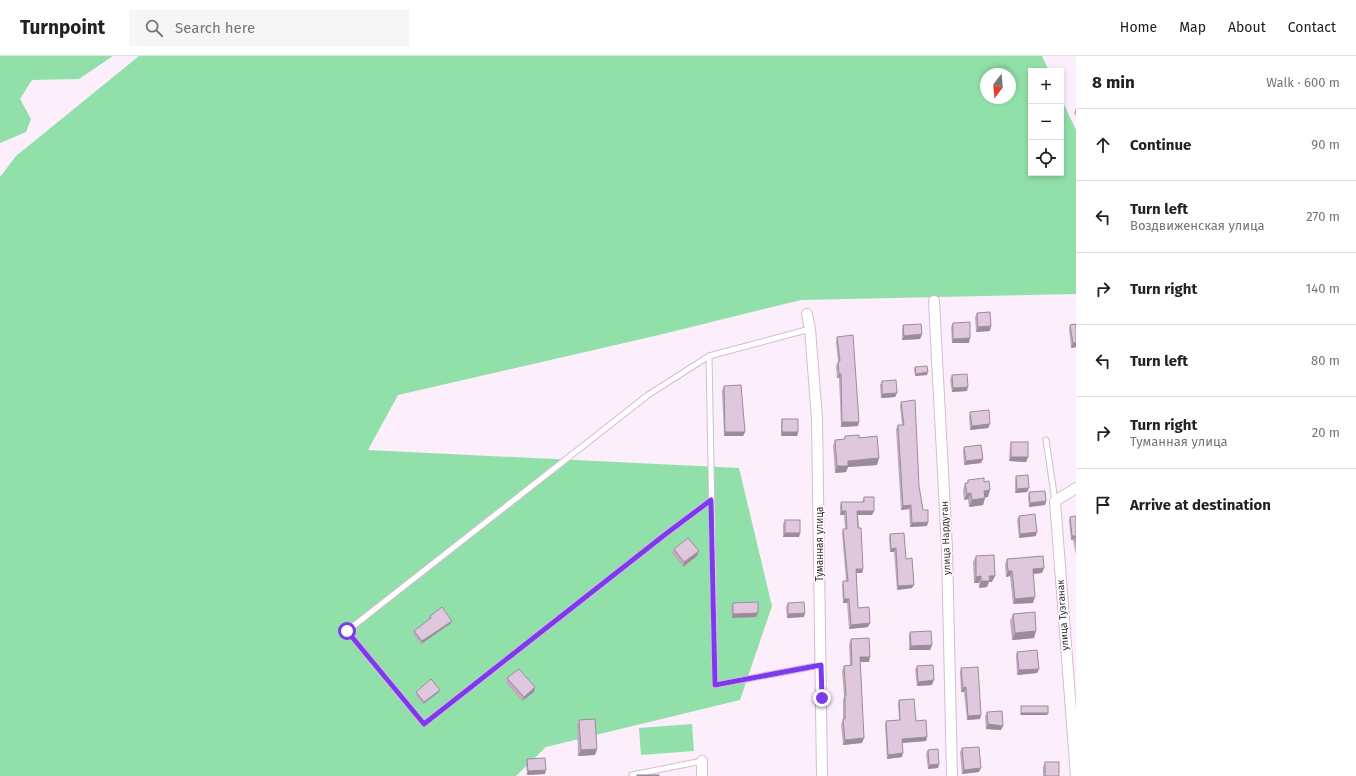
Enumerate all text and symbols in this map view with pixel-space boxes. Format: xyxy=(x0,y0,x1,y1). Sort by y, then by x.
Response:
search box xyxy=(129,10,409,46)
text: Turnpoint xyxy=(20,16,105,39)
icon: search xyxy=(143,17,165,39)
text: Search here xyxy=(175,19,255,37)
text: Home xyxy=(1120,19,1157,36)
text: Map xyxy=(1179,19,1206,36)
text: About xyxy=(1228,19,1266,36)
text: Contact xyxy=(1288,19,1336,36)
north arrow xyxy=(980,68,1016,104)
map controls xyxy=(1028,68,1064,176)
button: + xyxy=(1028,68,1064,104)
text: 8 min xyxy=(1092,72,1135,93)
text: Walk · 600 m xyxy=(1266,75,1340,90)
button: − xyxy=(1028,104,1064,140)
icon: ahead xyxy=(1092,134,1114,156)
text: Continue xyxy=(1130,136,1191,154)
text: 90 m xyxy=(1311,137,1340,152)
button: locate xyxy=(1028,140,1064,176)
text: Turn left xyxy=(1130,200,1188,218)
icon: left xyxy=(1092,206,1114,228)
text: 270 m xyxy=(1306,209,1340,224)
text: Воздвиженская улица xyxy=(1130,218,1265,233)
icon: right xyxy=(1092,278,1114,300)
text: Turn right xyxy=(1130,280,1197,298)
text: 140 m xyxy=(1306,281,1340,296)
icon: left xyxy=(1092,350,1114,372)
text: Turn left xyxy=(1130,352,1188,370)
text: 80 m xyxy=(1311,353,1340,368)
text: Turn right xyxy=(1130,416,1197,434)
icon: right xyxy=(1092,422,1114,444)
text: 20 m xyxy=(1312,425,1340,440)
text: Туманная улица xyxy=(1130,434,1228,449)
icon: arrive xyxy=(1092,494,1114,516)
text: Arrive at destination xyxy=(1130,496,1271,514)
street label: улица Нардуган xyxy=(939,501,953,575)
street label: Туманная улица xyxy=(814,506,826,582)
street label: улица Тузганак xyxy=(1054,578,1071,651)
route start xyxy=(338,622,356,640)
route end xyxy=(813,689,831,707)

